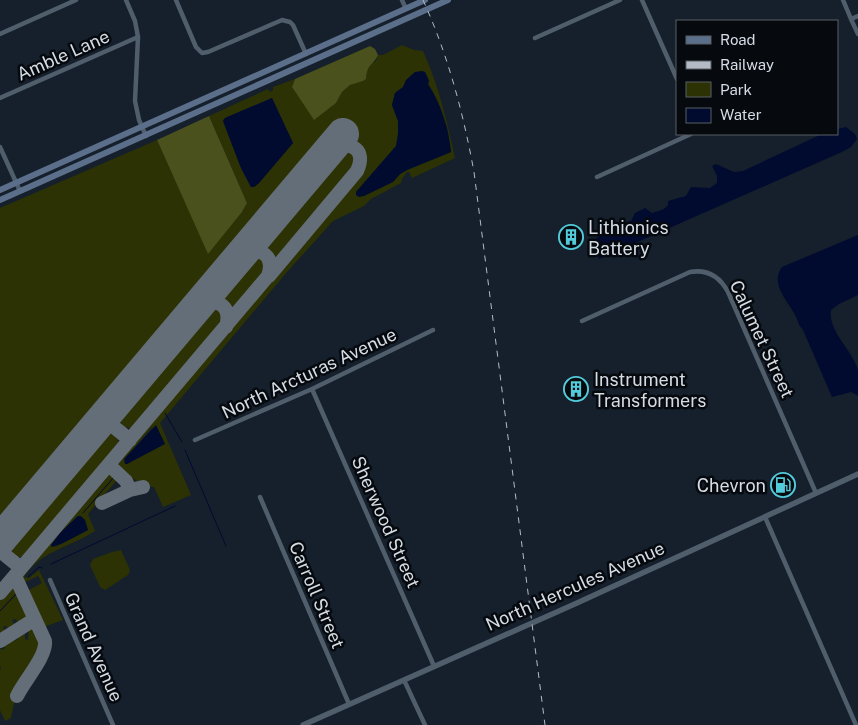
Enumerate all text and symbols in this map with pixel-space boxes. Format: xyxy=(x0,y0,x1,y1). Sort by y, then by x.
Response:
legend xyxy=(676,20,838,135)
street label: Amble Lane xyxy=(13,25,113,85)
text: Road xyxy=(720,31,756,48)
text: Railway xyxy=(720,56,774,73)
text: Park xyxy=(720,81,752,98)
text: Water xyxy=(720,106,762,123)
place label: Lithionics Battery xyxy=(588,217,669,259)
building icon: Lithionics Battery xyxy=(558,224,584,250)
street label: Calumet Street xyxy=(726,277,798,401)
street label: North Arcturas Avenue xyxy=(218,323,400,423)
place label: Instrument Transformers xyxy=(594,369,706,411)
building icon: Instrument Transformers xyxy=(563,376,589,402)
street label: Sherwood Street xyxy=(348,453,424,591)
fuel station icon: Chevron xyxy=(770,472,796,498)
place label: Chevron xyxy=(697,475,766,496)
street label: North Hercules Avenue xyxy=(482,537,668,635)
street label: Carroll Street xyxy=(285,538,349,652)
street label: Grand Avenue xyxy=(61,589,127,705)

